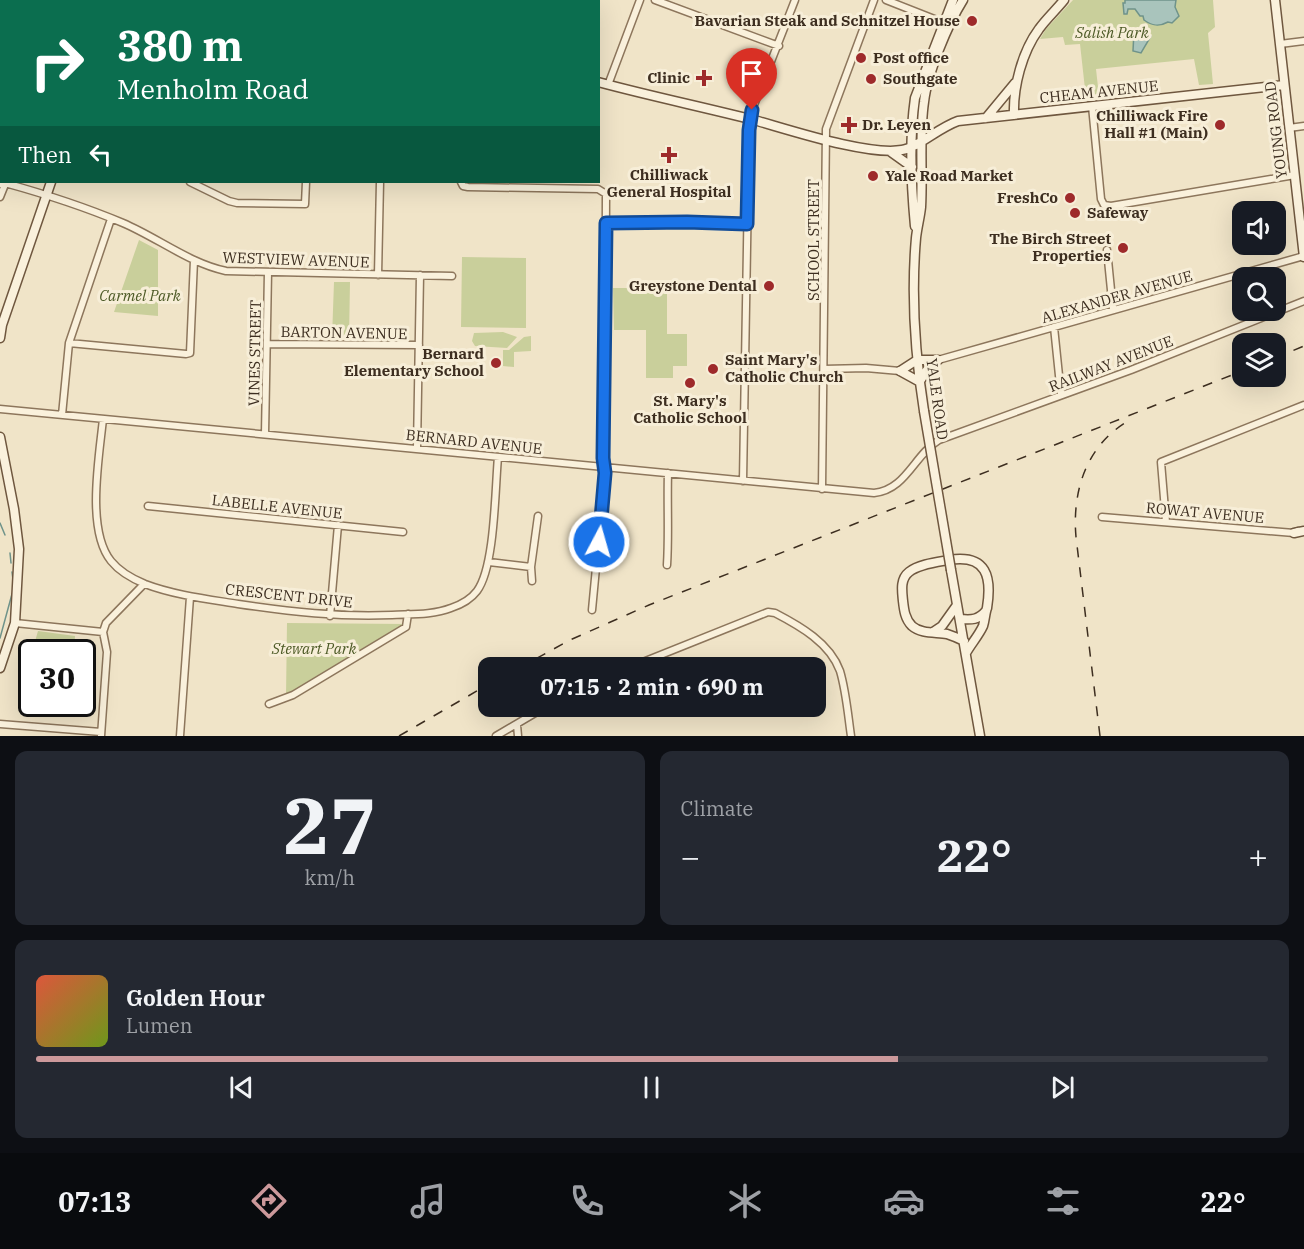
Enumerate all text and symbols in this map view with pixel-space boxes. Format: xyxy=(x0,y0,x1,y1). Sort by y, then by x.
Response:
place label: Bavarian Steak and Schnitzel House xyxy=(695,11,960,30)
marker: Bavarian Steak and Schnitzel House xyxy=(965,14,979,28)
text: 380 m xyxy=(117,18,243,73)
park label: Salish Park xyxy=(1074,23,1149,42)
icon: right xyxy=(18,24,96,102)
pin xyxy=(726,48,777,110)
place label: Post office xyxy=(873,48,949,67)
marker: Post office xyxy=(854,51,868,65)
icon: arrive xyxy=(735,57,768,90)
place label: Clinic xyxy=(647,68,690,87)
marker: Clinic xyxy=(695,69,713,87)
place label: Southgate xyxy=(883,69,957,88)
text: Menholm Road xyxy=(117,71,309,106)
marker: Southgate xyxy=(864,72,878,86)
street label: CHEAM AVENUE xyxy=(1039,76,1159,107)
street label: YOUNG ROAD xyxy=(1260,80,1291,180)
place label: Chilliwack Fire Hall #1 (Main) xyxy=(1096,106,1208,142)
place label: Dr. Leyen xyxy=(862,115,931,134)
marker: Dr. Leyen xyxy=(840,116,858,134)
marker: Chilliwack Fire Hall #1 (Main) xyxy=(1213,118,1227,132)
icon: left xyxy=(84,138,117,171)
text: Then xyxy=(18,140,72,169)
marker: Chilliwack General Hospital xyxy=(660,146,678,164)
place label: Chilliwack General Hospital xyxy=(607,165,732,201)
place label: Yale Road Market xyxy=(885,166,1014,185)
marker: Yale Road Market xyxy=(866,169,880,183)
street label: SCHOOL STREET xyxy=(804,179,823,301)
place label: FreshCo xyxy=(997,188,1058,207)
marker: FreshCo xyxy=(1063,191,1077,205)
map controls xyxy=(1232,201,1286,387)
button: sound xyxy=(1232,201,1286,255)
place label: Safeway xyxy=(1087,203,1149,222)
marker: Safeway xyxy=(1068,206,1082,220)
place label: The Birch Street Properties xyxy=(989,229,1111,265)
marker: The Birch Street Properties xyxy=(1116,241,1130,255)
street label: WESTVIEW AVENUE xyxy=(222,247,370,272)
street label: ALEXANDER AVENUE xyxy=(1039,266,1195,327)
button: search xyxy=(1232,267,1286,321)
place label: Greystone Dental xyxy=(629,276,757,295)
marker: Greystone Dental xyxy=(762,279,776,293)
park label: Carmel Park xyxy=(99,286,181,305)
street label: VINES STREET xyxy=(244,300,265,406)
street label: BARTON AVENUE xyxy=(280,322,408,343)
street label: RAILWAY AVENUE xyxy=(1046,331,1176,396)
button: layers xyxy=(1232,333,1286,387)
place label: Bernard Elementary School xyxy=(344,344,485,380)
place label: Saint Mary's Catholic Church xyxy=(725,350,844,386)
marker: Bernard Elementary School xyxy=(489,356,503,370)
street label: YALE ROAD xyxy=(922,357,953,441)
marker: Saint Mary's Catholic Church xyxy=(706,362,720,376)
marker: St. Mary's Catholic School xyxy=(683,376,697,390)
place label: St. Mary's Catholic School xyxy=(633,391,747,427)
street label: BERNARD AVENUE xyxy=(405,425,543,458)
street label: LABELLE AVENUE xyxy=(211,490,343,523)
street label: ROWAT AVENUE xyxy=(1145,498,1265,527)
position arrow xyxy=(567,510,631,574)
street label: CRESCENT DRIVE xyxy=(224,579,354,612)
speed limit sign: 30 xyxy=(18,639,96,717)
park label: Stewart Park xyxy=(271,639,356,658)
text: 07:15 · 2 min · 690 m xyxy=(540,672,764,701)
text: 27 xyxy=(283,774,377,875)
text: Climate xyxy=(681,795,753,822)
text: 22° xyxy=(937,826,1012,884)
text: − xyxy=(681,835,700,878)
text: + xyxy=(1248,835,1268,878)
text: km/h xyxy=(304,864,355,891)
text: Golden Hour xyxy=(126,983,265,1012)
text: Lumen xyxy=(126,1012,193,1039)
icon: previous xyxy=(225,1071,258,1104)
icon: pause xyxy=(635,1071,668,1104)
icon: next xyxy=(1046,1071,1079,1104)
icon: directions xyxy=(248,1180,290,1222)
icon: music xyxy=(407,1180,449,1222)
icon: phone xyxy=(566,1180,608,1222)
icon: climate xyxy=(724,1180,766,1222)
icon: car xyxy=(883,1180,925,1222)
icon: filters xyxy=(1042,1180,1084,1222)
text: 07:13 xyxy=(58,1184,131,1219)
text: 22° xyxy=(1200,1184,1246,1219)

